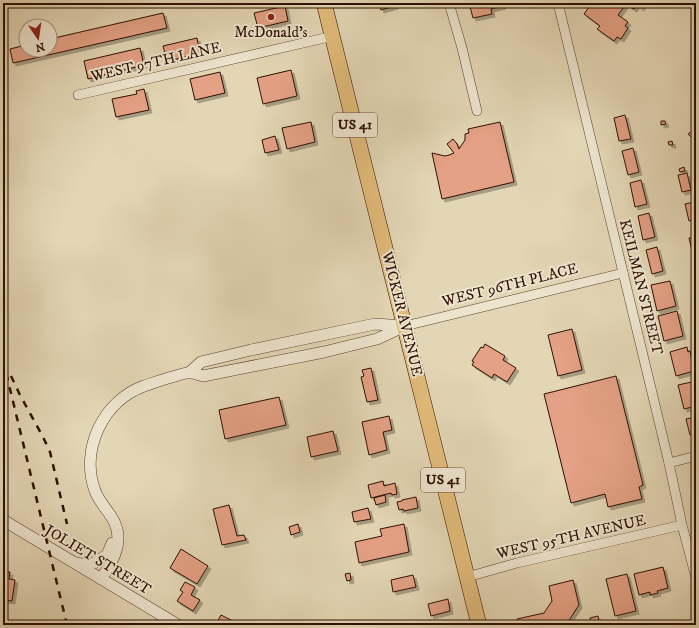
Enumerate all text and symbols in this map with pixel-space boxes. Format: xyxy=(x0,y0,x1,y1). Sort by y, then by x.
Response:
marker: McDonald's xyxy=(266,12,276,22)
north arrow xyxy=(18,18,58,58)
place label: McDonald's xyxy=(234,23,308,42)
street label: WEST 97TH LANE xyxy=(88,38,223,86)
text: N xyxy=(34,39,46,55)
road number: US 41 xyxy=(333,113,377,137)
street label: KEILMAN STREET xyxy=(615,217,667,357)
street label: WICKER AVENUE xyxy=(377,249,427,379)
street label: WEST 96TH PLACE xyxy=(439,259,580,311)
road number: US 41 xyxy=(421,468,465,492)
street label: WEST 95TH AVENUE xyxy=(493,510,648,564)
street label: JOLIET STREET xyxy=(40,520,155,599)

